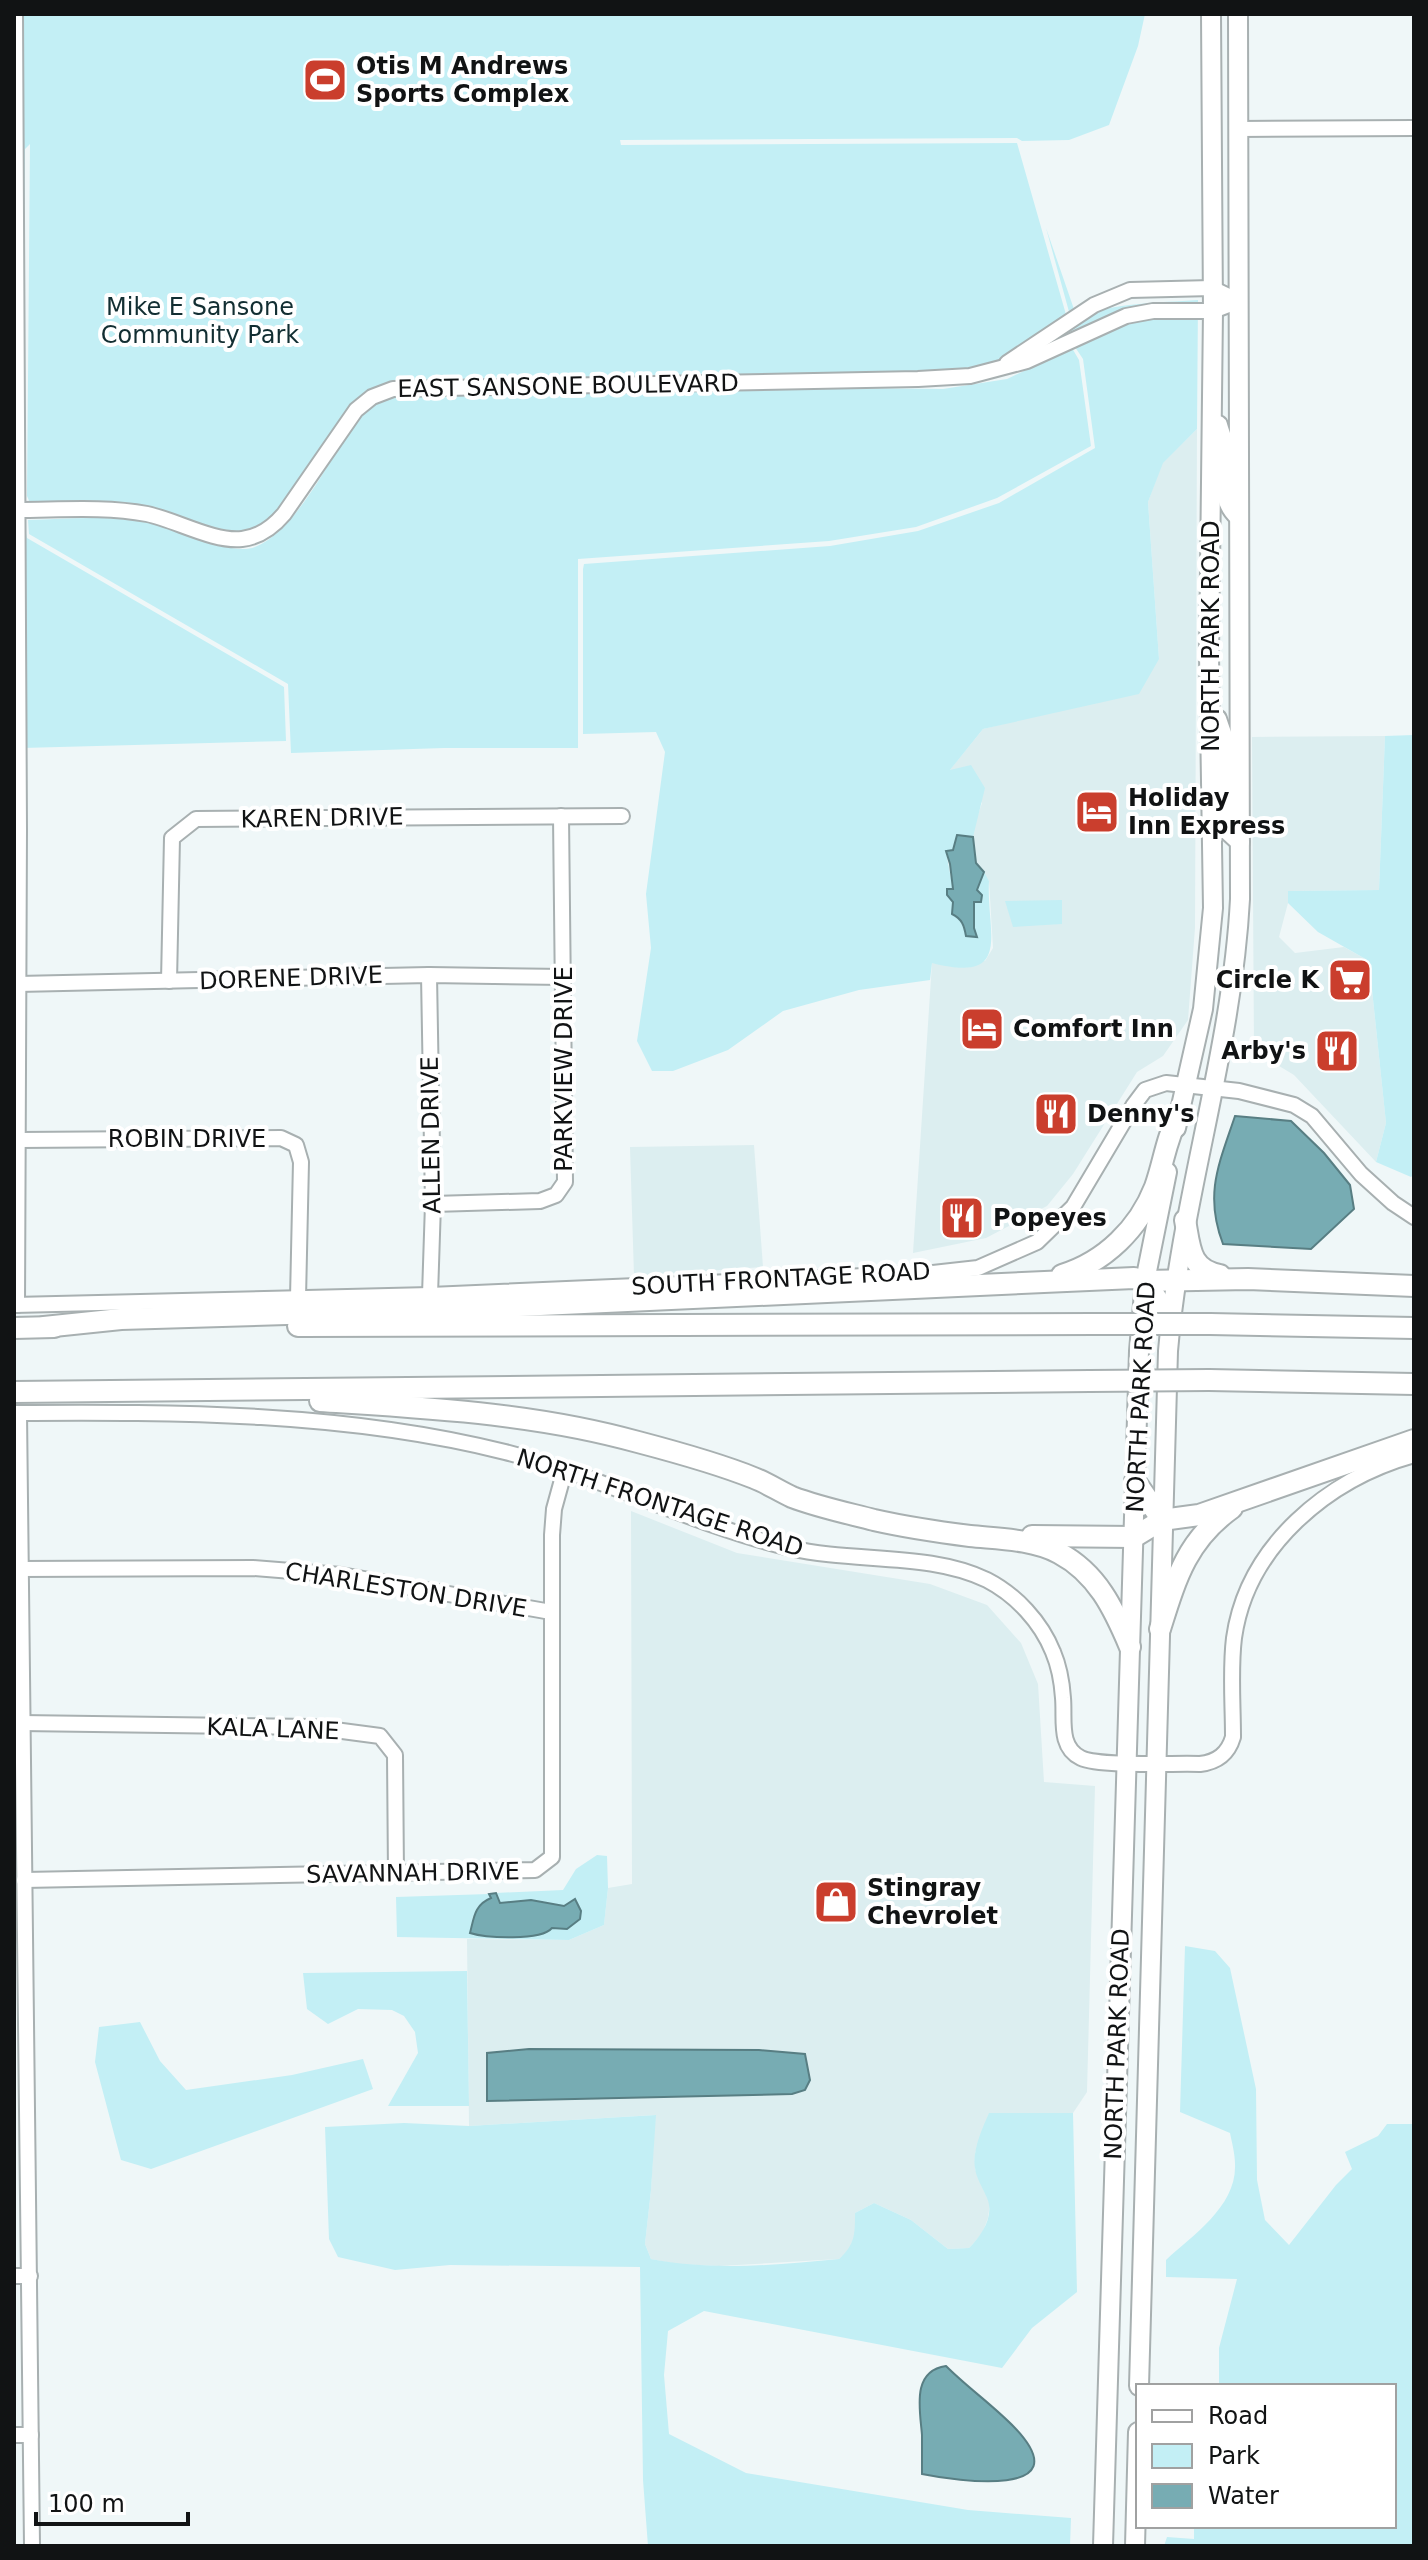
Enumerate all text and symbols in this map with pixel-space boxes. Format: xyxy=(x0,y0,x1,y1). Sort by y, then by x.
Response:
place label: Otis M Andrews Sports Complex xyxy=(356,52,570,108)
sports icon: Otis M Andrews Sports Complex xyxy=(301,56,349,104)
park label: Mike E Sansone Community Park xyxy=(101,293,299,349)
street label: EAST SANSONE BOULEVARD xyxy=(397,369,739,403)
street label: NORTH PARK ROAD xyxy=(1197,520,1225,752)
place label: Holiday Inn Express xyxy=(1128,784,1285,840)
hotel icon: Holiday Inn Express xyxy=(1073,788,1121,836)
street label: KAREN DRIVE xyxy=(240,803,404,833)
supermarket icon: Circle K xyxy=(1326,956,1374,1004)
street label: DORENE DRIVE xyxy=(199,961,383,995)
street label: PARKVIEW DRIVE xyxy=(550,966,578,1172)
place label: Circle K xyxy=(1216,966,1320,994)
hotel icon: Comfort Inn xyxy=(958,1005,1006,1053)
place label: Comfort Inn xyxy=(1013,1015,1174,1043)
restaurant icon: Arby's xyxy=(1313,1027,1361,1075)
place label: Arby's xyxy=(1221,1037,1306,1065)
street label: ALLEN DRIVE xyxy=(416,1056,446,1214)
restaurant icon: Denny's xyxy=(1032,1090,1080,1138)
place label: Denny's xyxy=(1087,1100,1195,1128)
street label: ROBIN DRIVE xyxy=(108,1125,266,1153)
restaurant icon: Popeyes xyxy=(938,1194,986,1242)
place label: Popeyes xyxy=(993,1204,1107,1232)
street label: SOUTH FRONTAGE ROAD xyxy=(631,1257,931,1301)
street label: NORTH PARK ROAD xyxy=(1121,1281,1161,1513)
street label: NORTH FRONTAGE ROAD xyxy=(513,1443,807,1563)
street label: CHARLESTON DRIVE xyxy=(283,1557,529,1623)
street label: KALA LANE xyxy=(206,1713,340,1745)
street label: SAVANNAH DRIVE xyxy=(306,1857,520,1889)
place label: Stingray Chevrolet xyxy=(867,1874,998,1930)
shop icon: Stingray Chevrolet xyxy=(812,1878,860,1926)
street label: NORTH PARK ROAD xyxy=(1099,1928,1135,2160)
legend xyxy=(1136,2384,1396,2528)
text: Road xyxy=(1208,2402,1268,2430)
text: Park xyxy=(1208,2442,1260,2470)
scale bar xyxy=(36,2476,188,2526)
text: Water xyxy=(1208,2482,1279,2510)
text: 100 m xyxy=(48,2490,125,2518)

